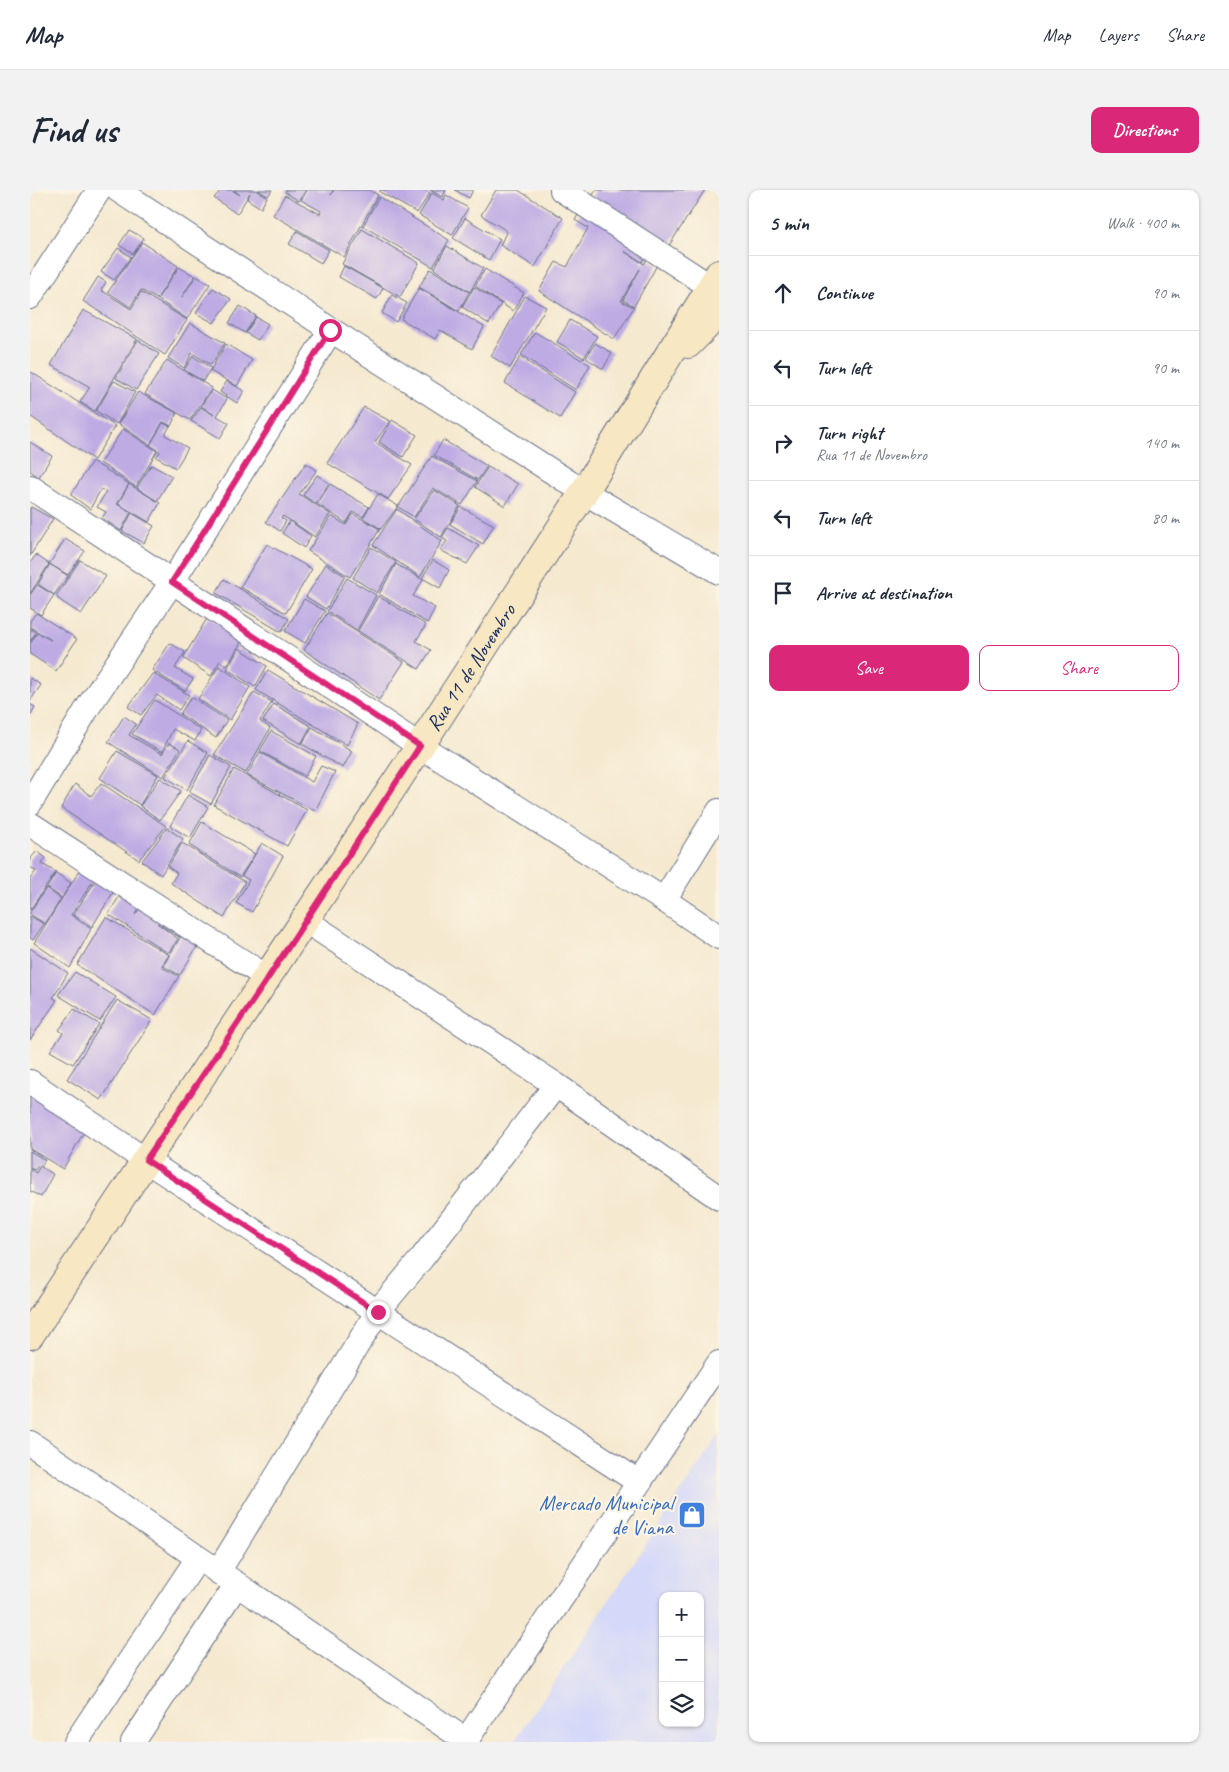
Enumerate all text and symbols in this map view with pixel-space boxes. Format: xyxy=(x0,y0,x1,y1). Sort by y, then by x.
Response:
text: Map xyxy=(25,20,62,50)
text: Map xyxy=(1043,24,1071,46)
text: Layers xyxy=(1099,24,1138,46)
text: Share xyxy=(1166,24,1204,46)
button: Directions xyxy=(1091,107,1199,153)
text: Find us xyxy=(30,108,117,153)
text: 5 min xyxy=(769,210,809,236)
text: Walk · 400 m xyxy=(1107,213,1179,233)
icon: ahead xyxy=(769,279,797,307)
text: Continue xyxy=(816,281,873,305)
text: 90 m xyxy=(1152,283,1179,303)
route start xyxy=(319,319,342,342)
icon: left xyxy=(769,354,797,382)
text: Turn left xyxy=(816,356,871,380)
text: 90 m xyxy=(1152,358,1179,378)
text: Turn right xyxy=(816,421,883,445)
icon: right xyxy=(769,429,797,457)
text: 140 m xyxy=(1145,433,1179,453)
text: Rua 11 de Novembro xyxy=(816,445,927,465)
icon: left xyxy=(769,504,797,532)
text: Turn left xyxy=(816,506,871,530)
text: 80 m xyxy=(1152,508,1179,528)
icon: arrive xyxy=(769,579,797,607)
text: Arrive at destination xyxy=(816,581,952,605)
street label: Rua 11 de Novembro xyxy=(420,598,522,736)
button: Save xyxy=(769,645,969,691)
button: Share xyxy=(979,645,1179,691)
route end xyxy=(367,1301,390,1324)
place label: Mercado Municipal de Viana xyxy=(539,1490,676,1540)
shop icon: Mercado Municipal de Viana xyxy=(677,1500,707,1530)
map controls xyxy=(659,1592,704,1727)
button: + xyxy=(659,1592,704,1637)
button: − xyxy=(659,1637,704,1682)
button: layers xyxy=(659,1682,704,1727)

